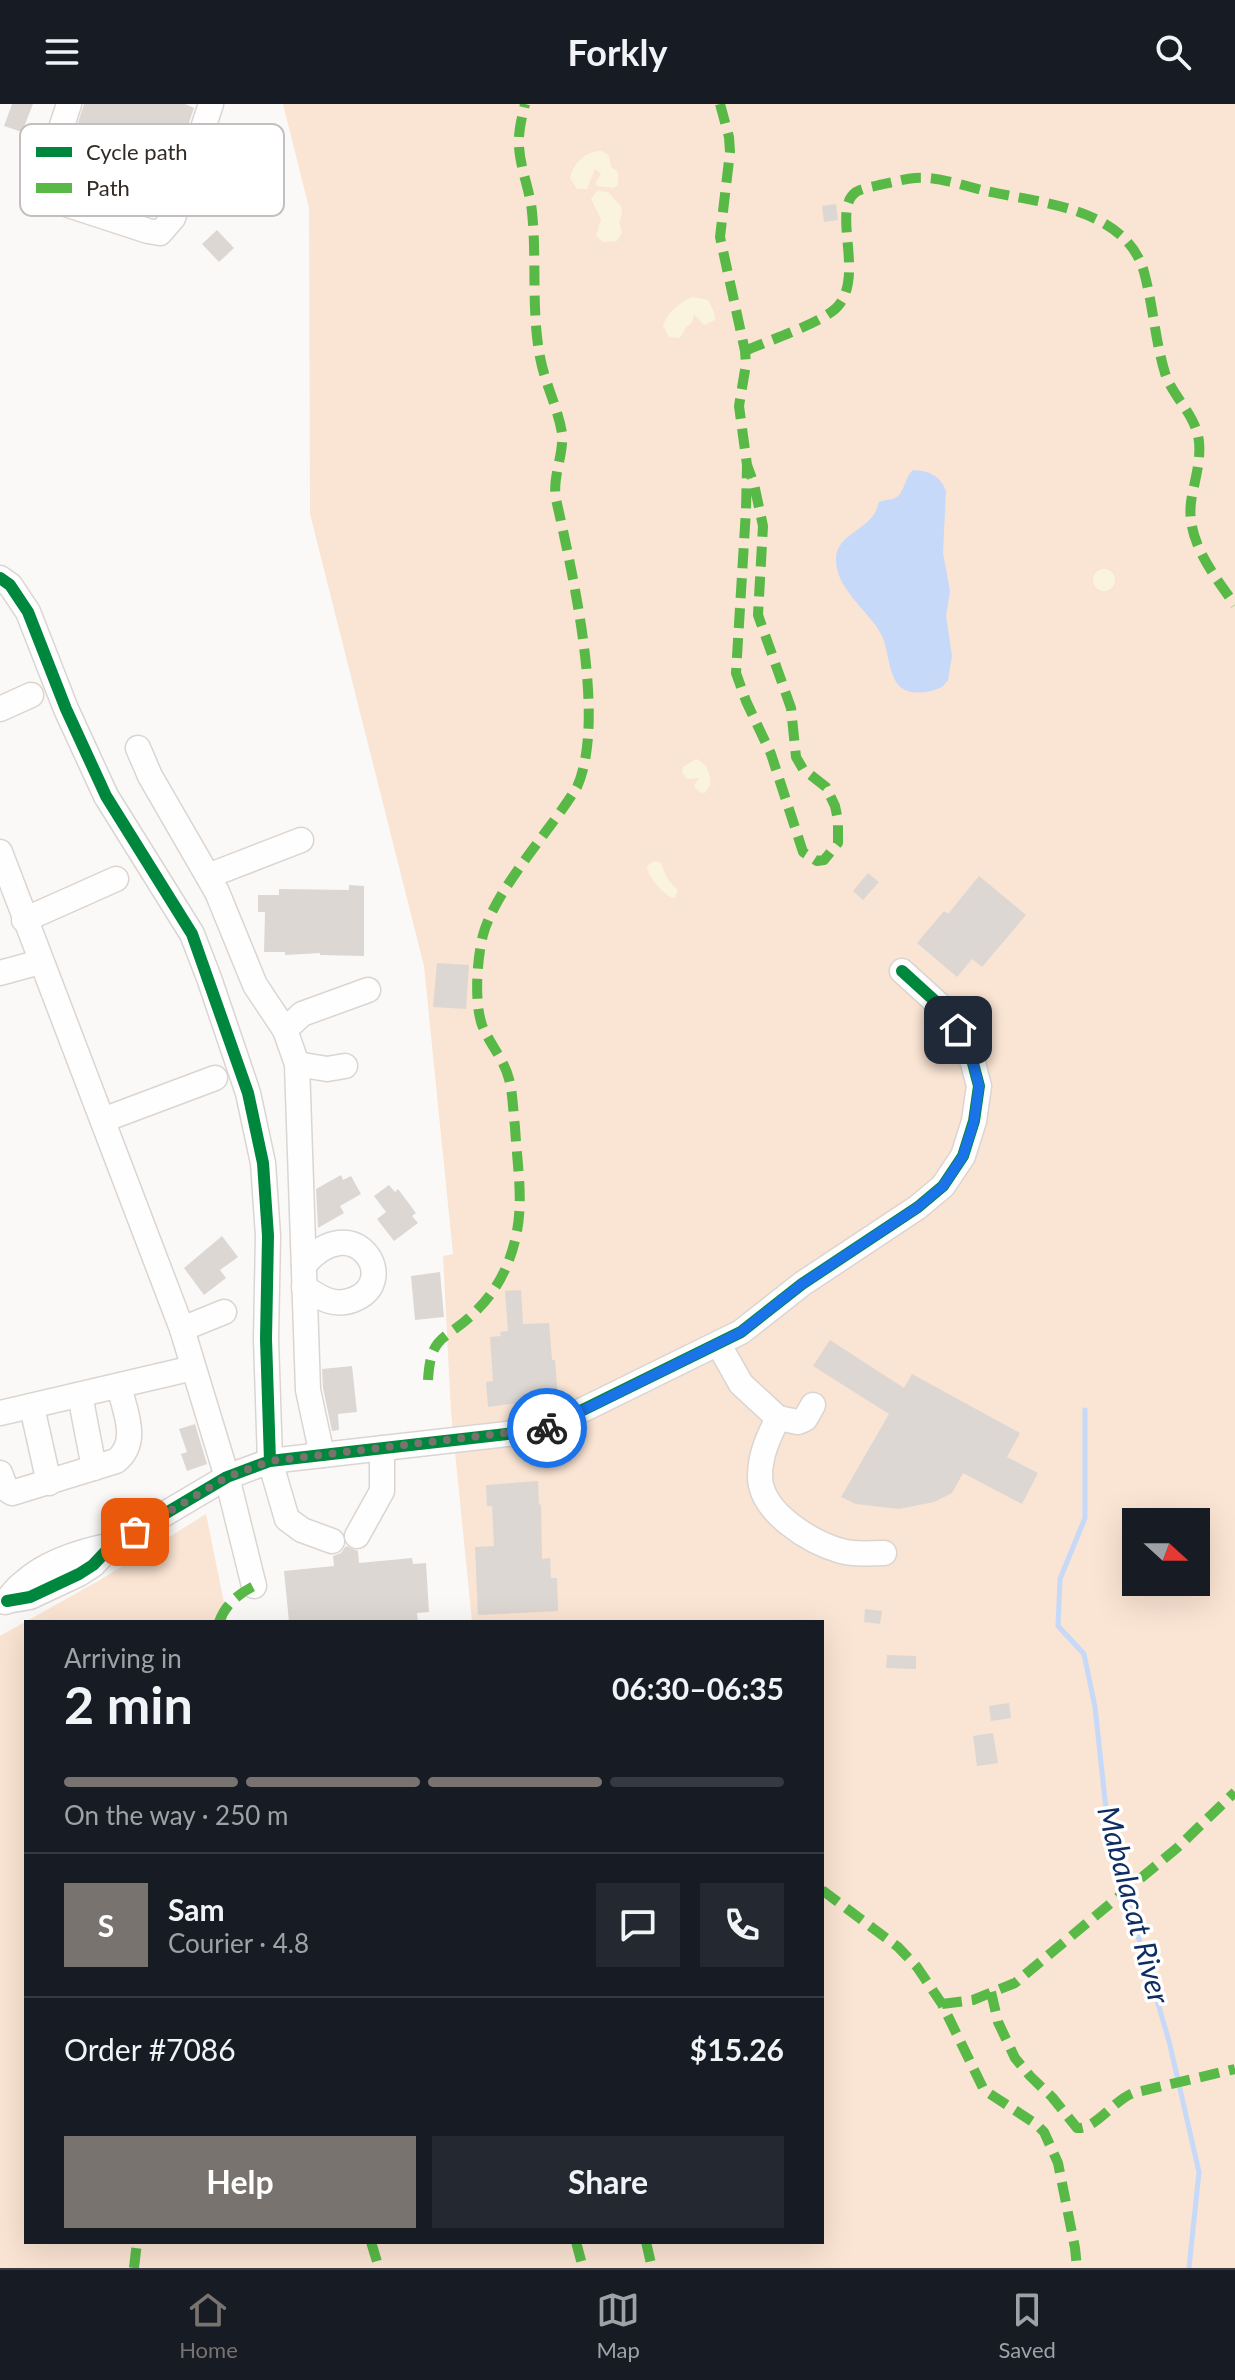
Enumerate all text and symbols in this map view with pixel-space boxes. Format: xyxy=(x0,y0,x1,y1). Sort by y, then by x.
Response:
icon: menu xyxy=(40,30,84,74)
text: Forkly xyxy=(567,30,668,74)
icon: search xyxy=(1151,30,1195,74)
legend xyxy=(20,124,284,216)
text: Cycle path xyxy=(86,138,188,165)
text: Path xyxy=(86,174,130,201)
pin xyxy=(924,996,992,1064)
icon: home xyxy=(936,1008,980,1052)
courier xyxy=(507,1388,587,1468)
icon: bike xyxy=(525,1406,569,1450)
pin xyxy=(101,1498,169,1566)
north arrow xyxy=(1122,1508,1210,1596)
map controls xyxy=(1122,1508,1210,1596)
icon: bag xyxy=(113,1510,157,1554)
text: Arriving in xyxy=(64,1642,182,1674)
text: 06:30–06:35 xyxy=(612,1670,784,1706)
text: 2 min xyxy=(64,1673,193,1735)
text: On the way · 250 m xyxy=(64,1799,288,1831)
water label: Mabalacat River xyxy=(1091,1802,1179,2008)
button: chat xyxy=(596,1883,680,1967)
button: phone xyxy=(700,1883,784,1967)
text: Sam xyxy=(168,1891,225,1927)
text: S xyxy=(98,1907,114,1943)
text: Courier · 4.8 xyxy=(168,1927,309,1959)
text: Order #7086 xyxy=(64,2031,236,2067)
text: $15.26 xyxy=(690,2031,784,2067)
button: Help xyxy=(64,2136,416,2228)
button: Share xyxy=(432,2136,784,2228)
tab: Home xyxy=(179,2288,238,2363)
tab: Map xyxy=(596,2288,640,2363)
tab: Saved xyxy=(998,2288,1056,2363)

